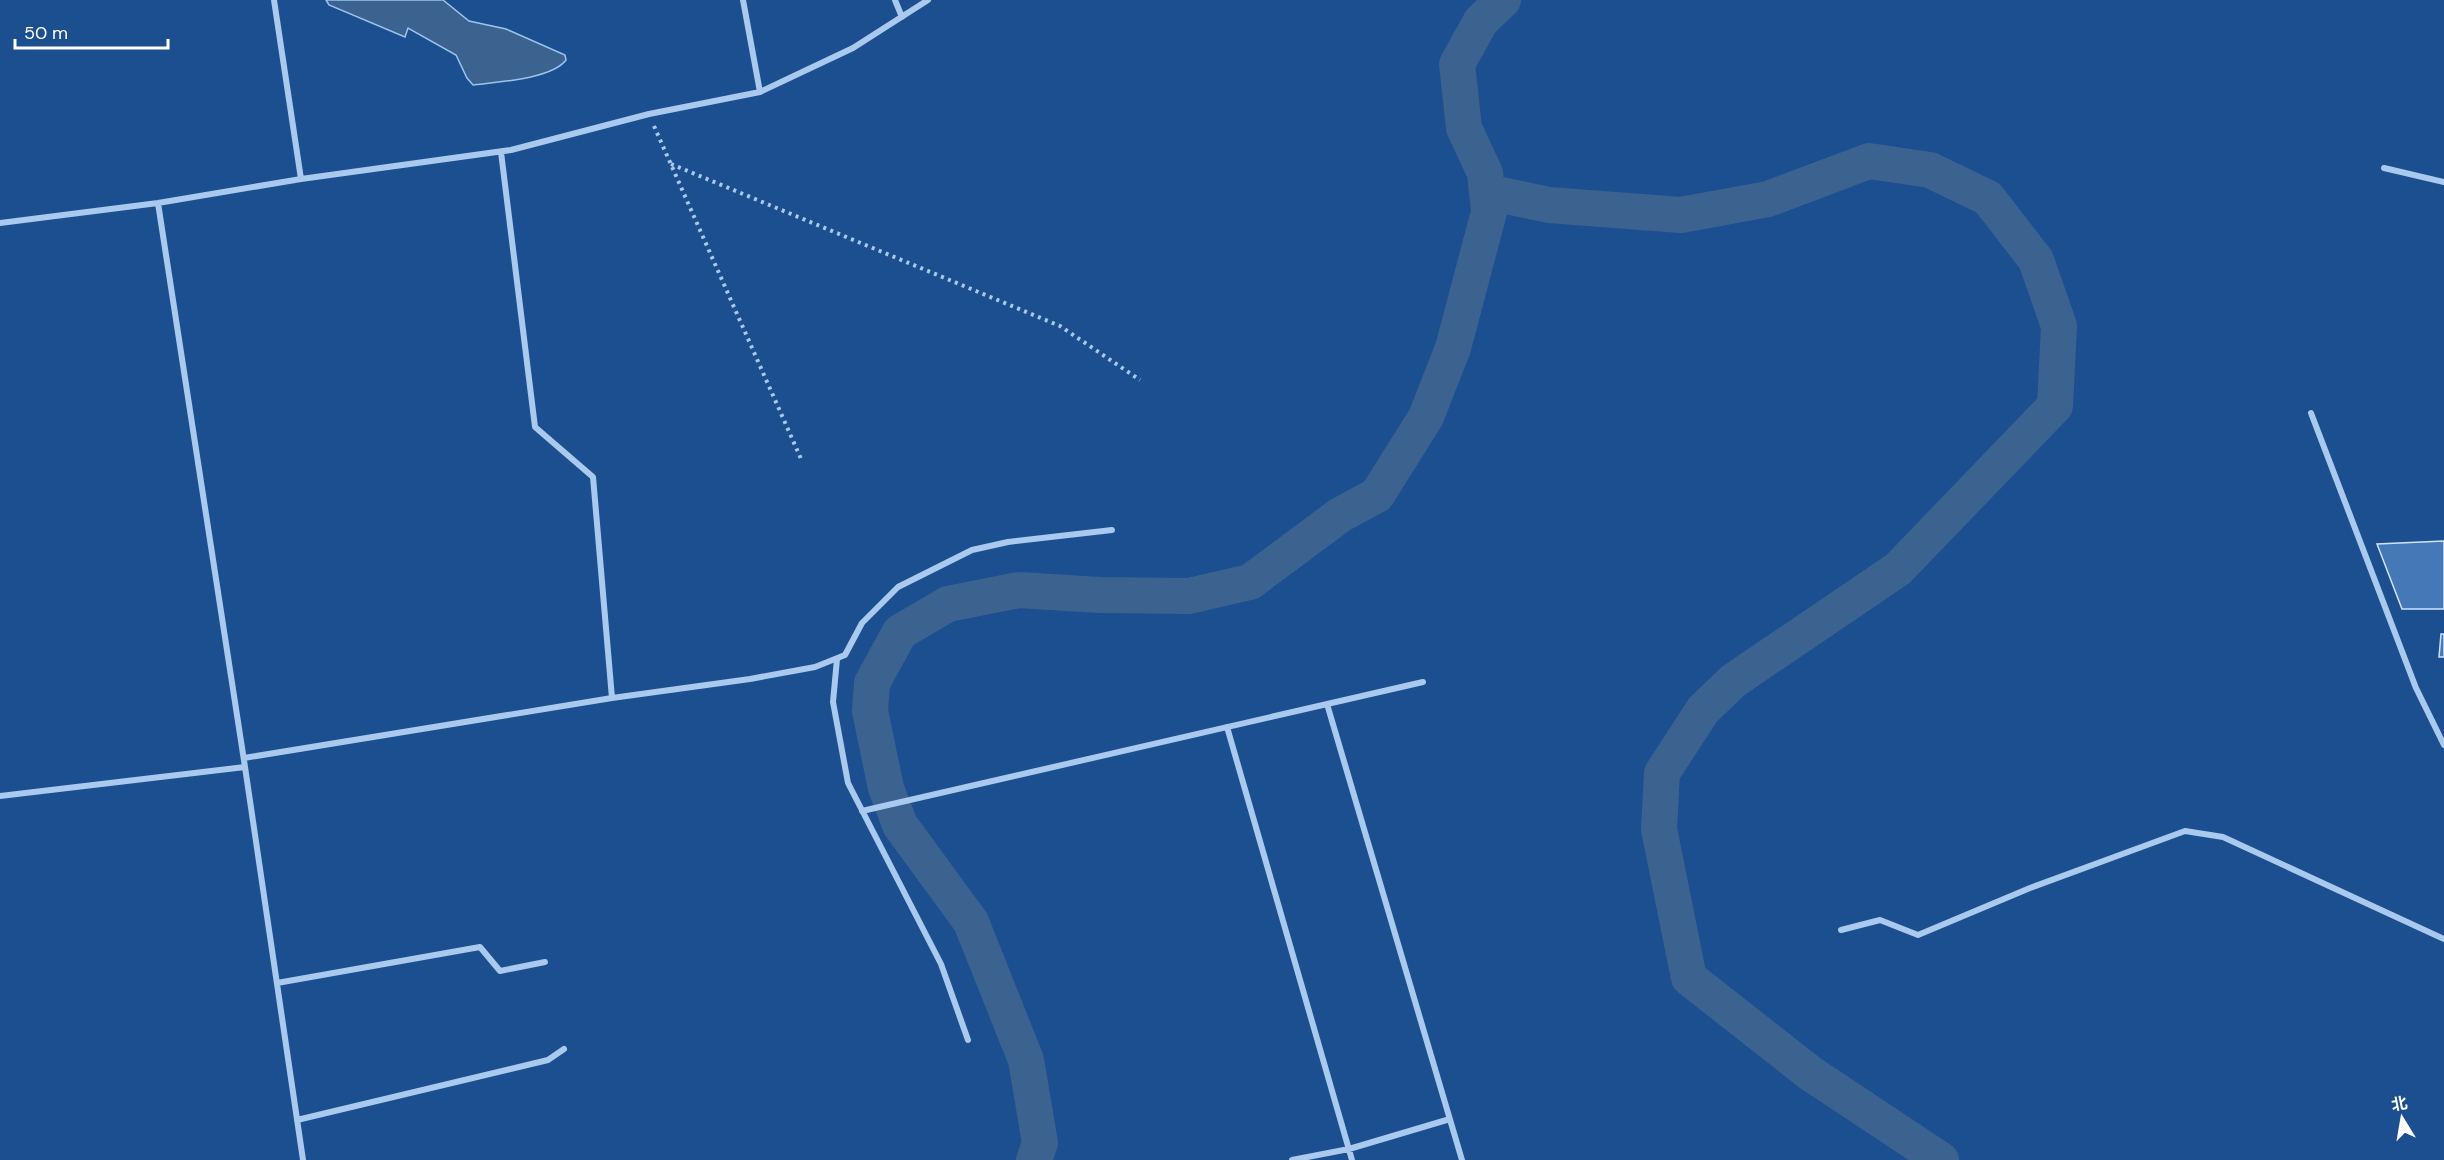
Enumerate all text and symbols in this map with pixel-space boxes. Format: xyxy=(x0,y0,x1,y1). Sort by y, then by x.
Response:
scale bar xyxy=(15,12,168,50)
text: 50 m xyxy=(24,21,68,45)
north arrow xyxy=(2372,1088,2432,1148)
text: 北 xyxy=(2389,1092,2409,1116)

